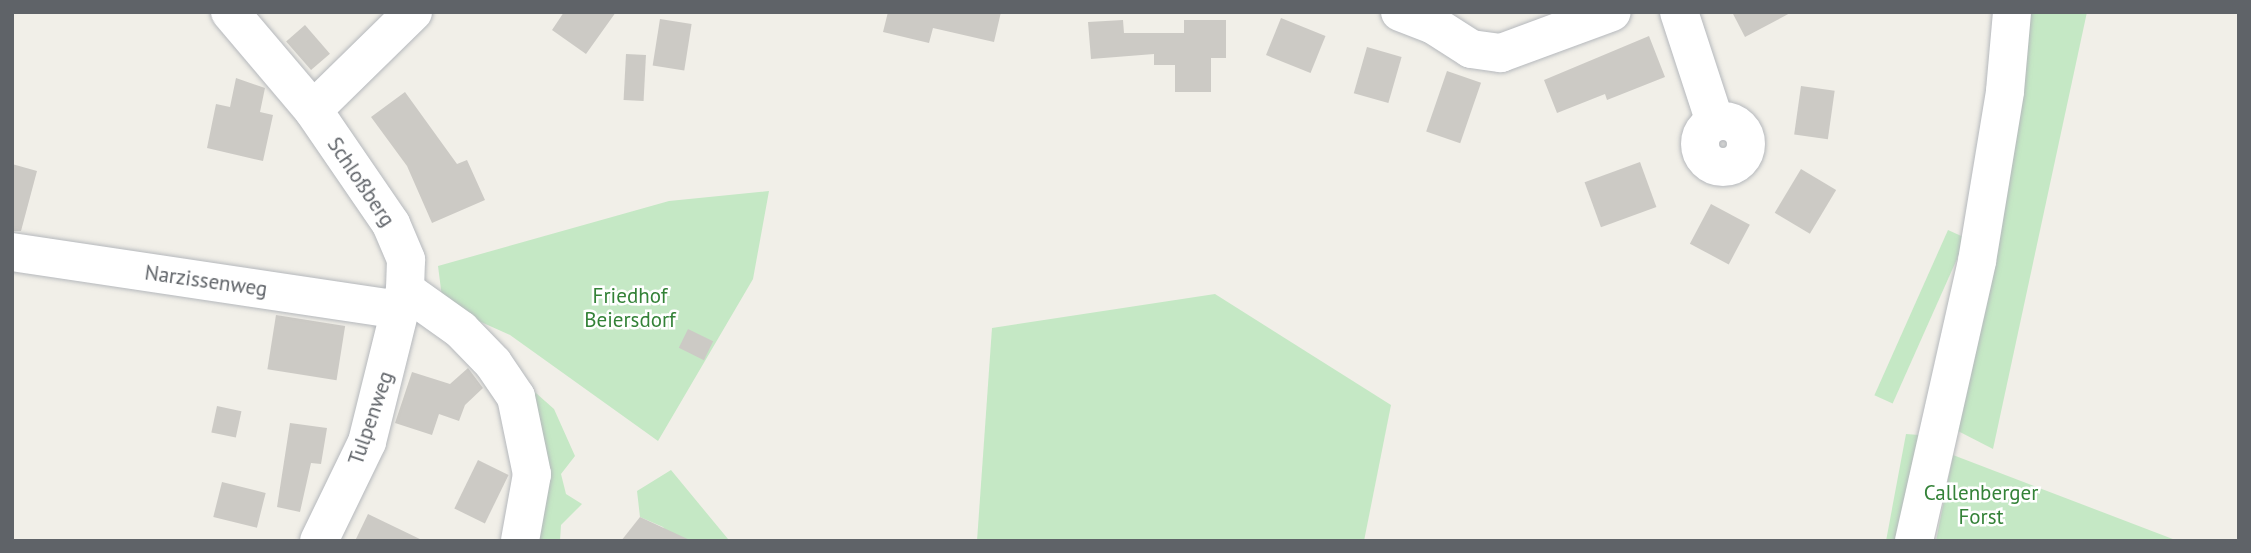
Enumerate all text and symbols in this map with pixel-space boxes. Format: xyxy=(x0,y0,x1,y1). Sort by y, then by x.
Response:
street label: Schloßberg xyxy=(322,133,400,231)
street label: Narzissenweg xyxy=(143,260,269,302)
park label: Friedhof Beiersdorf xyxy=(584,283,676,333)
street label: Tulpenweg xyxy=(343,368,399,468)
park label: Callenberger Forst xyxy=(1924,480,2038,530)

